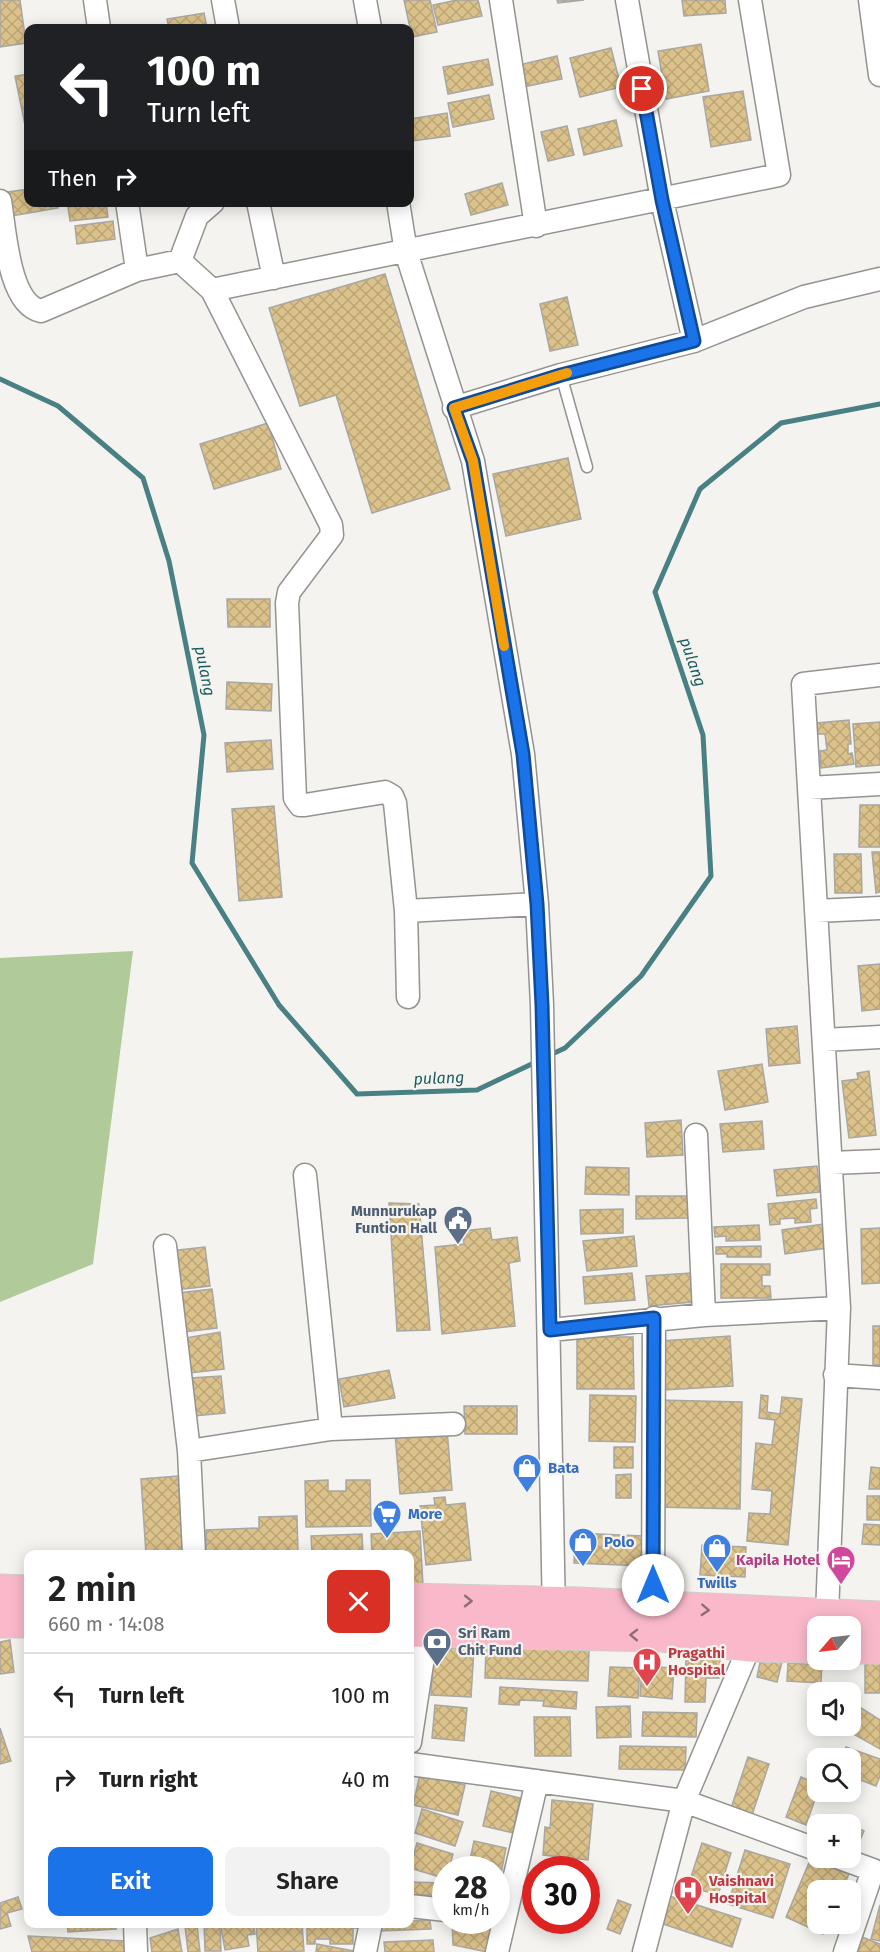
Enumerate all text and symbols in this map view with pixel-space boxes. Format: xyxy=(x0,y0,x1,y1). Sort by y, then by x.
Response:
text: 100 m xyxy=(147,46,261,96)
icon: left xyxy=(48,48,126,126)
pin xyxy=(616,63,667,114)
icon: arrive xyxy=(625,72,658,105)
text: Turn left xyxy=(147,97,250,129)
icon: right xyxy=(109,162,142,195)
text: Then xyxy=(48,165,97,192)
water label: pulang xyxy=(676,635,710,689)
water label: pulang xyxy=(191,644,219,698)
water label: pulang xyxy=(413,1068,465,1088)
place label: Munnurukap Funtion Hall xyxy=(351,1202,438,1237)
public building icon: Munnurukap Funtion Hall xyxy=(442,1204,474,1246)
shop icon: Bata xyxy=(511,1452,543,1494)
place label: Bata xyxy=(548,1459,579,1477)
supermarket icon: More xyxy=(371,1498,403,1540)
place label: More xyxy=(408,1505,442,1523)
shop icon: Polo xyxy=(567,1526,599,1568)
shop icon: Twills xyxy=(701,1532,733,1574)
place label: Polo xyxy=(604,1533,635,1551)
hotel icon: Kapila Hotel xyxy=(825,1544,857,1586)
place label: Kapila Hotel xyxy=(736,1551,821,1569)
position arrow xyxy=(621,1553,685,1617)
text: 2 min xyxy=(48,1567,137,1611)
button: close xyxy=(327,1570,390,1633)
place label: Twills xyxy=(697,1574,737,1592)
one-way arrow xyxy=(463,1595,472,1608)
one-way arrow xyxy=(700,1603,709,1616)
text: 660 m · 14:08 xyxy=(48,1612,165,1636)
north arrow xyxy=(807,1616,861,1670)
map controls xyxy=(807,1616,861,1934)
place label: Sri Ram Chit Fund xyxy=(458,1624,522,1659)
bank icon: Sri Ram Chit Fund xyxy=(421,1626,453,1668)
one-way arrow xyxy=(629,1629,638,1641)
place label: Pragathi Hospital xyxy=(668,1644,726,1679)
hospital icon: Pragathi Hospital xyxy=(631,1646,663,1688)
icon: left xyxy=(48,1679,81,1712)
text: Turn left xyxy=(99,1682,184,1709)
text: 100 m xyxy=(331,1682,390,1709)
button: sound xyxy=(807,1682,861,1736)
button: search xyxy=(807,1748,861,1802)
icon: right xyxy=(48,1763,81,1796)
text: Turn right xyxy=(99,1766,198,1793)
text: 40 m xyxy=(341,1766,390,1793)
button: + xyxy=(807,1814,861,1868)
button: Exit xyxy=(48,1847,213,1916)
button: Share xyxy=(225,1847,390,1916)
speed limit sign: 30 xyxy=(522,1856,600,1934)
text: 28 xyxy=(455,1870,487,1906)
place label: Vaishnavi Hospital xyxy=(708,1872,774,1907)
hospital icon: Vaishnavi Hospital xyxy=(672,1874,704,1916)
button: − xyxy=(807,1880,861,1934)
text: km/h xyxy=(452,1901,490,1919)

